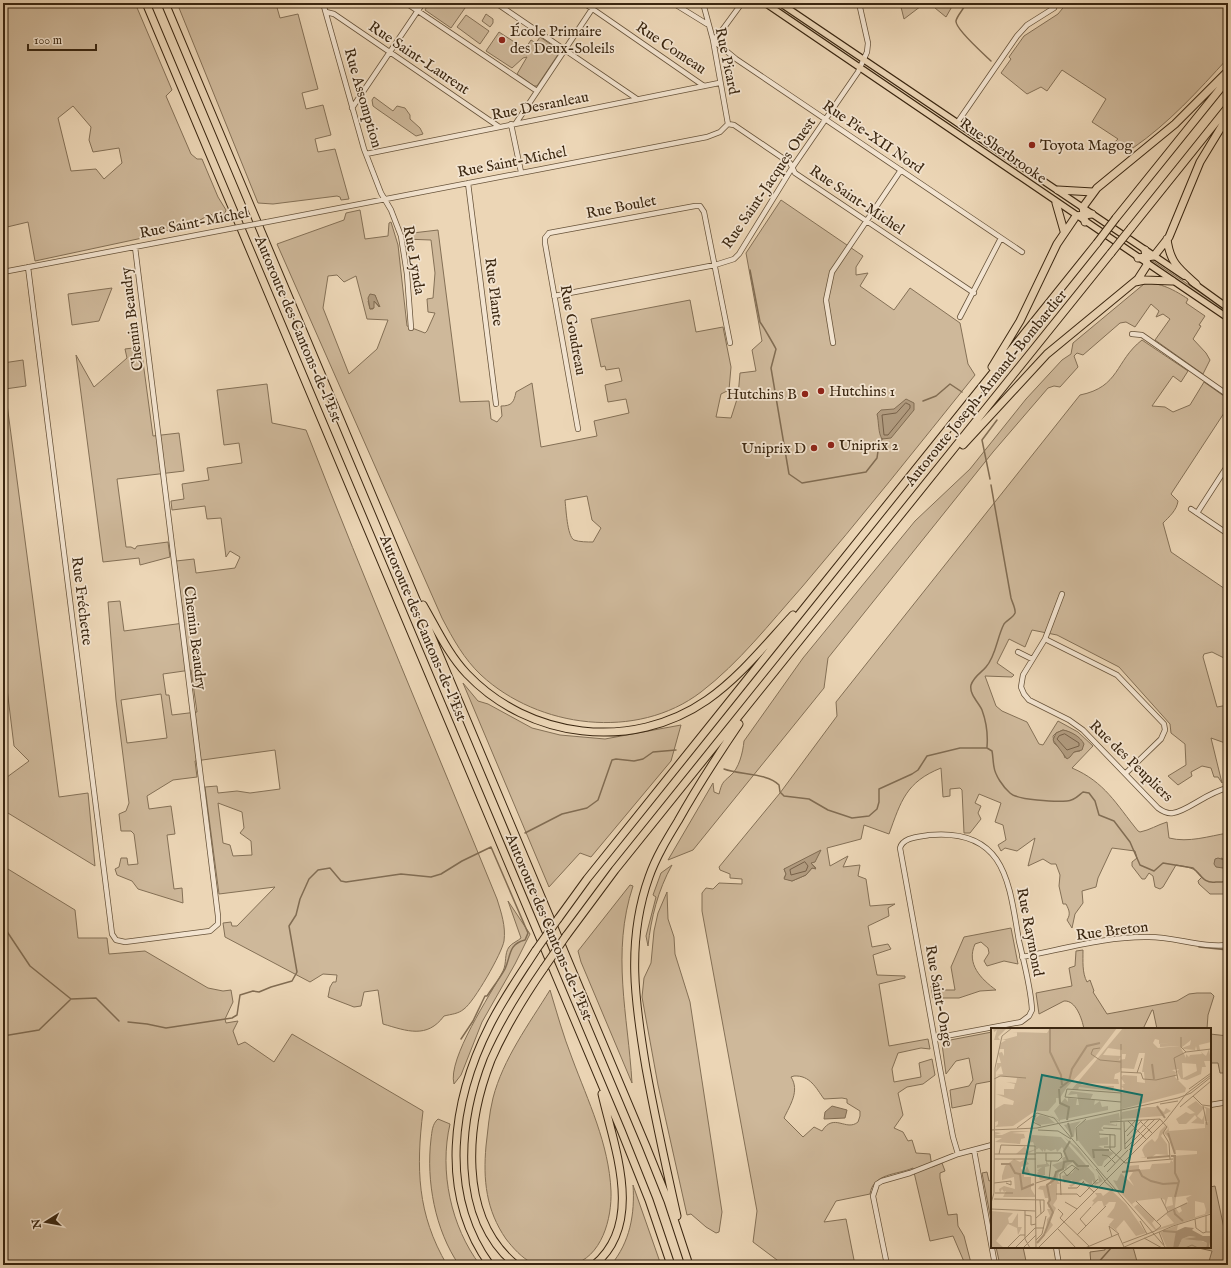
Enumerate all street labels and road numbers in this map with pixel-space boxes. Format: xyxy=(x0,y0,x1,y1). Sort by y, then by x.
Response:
street label: Rue Saint-Laurent xyxy=(365,17,473,99)
street label: Rue Comeau xyxy=(632,18,710,79)
street label: Rue Picard xyxy=(711,26,744,97)
street label: Rue Assomption xyxy=(340,46,386,150)
street label: Rue Desranleau xyxy=(490,87,590,125)
street label: Rue Pie-XII Nord xyxy=(819,96,928,178)
street label: Rue Saint-Jacques Ouest xyxy=(718,114,820,252)
street label: Rue Sherbrooke xyxy=(956,114,1050,188)
street label: Rue Saint-Michel xyxy=(456,142,569,182)
street label: Rue Saint-Michel xyxy=(806,161,909,239)
street label: Rue Boulet xyxy=(584,191,658,223)
street label: Rue Saint-Michel xyxy=(138,203,251,243)
street label: Rue Lynda xyxy=(399,224,429,296)
street label: Autoroute des Cantons-de-l'Est xyxy=(250,232,346,425)
street label: Rue Plante xyxy=(480,257,508,327)
street label: Chemin Beaudry xyxy=(116,265,148,372)
street label: Rue Goudreau xyxy=(556,283,590,377)
street label: Autoroute Joseph-Armand-Bombardier xyxy=(900,286,1071,491)
street label: Autoroute des Cantons-de-l'Est xyxy=(375,531,471,724)
street label: Rue Fréchette xyxy=(67,555,97,647)
street label: Chemin Beaudry xyxy=(179,585,211,692)
street label: Rue des Peupliers xyxy=(1085,716,1177,806)
street label: Autoroute des Cantons-de-l'Est xyxy=(501,830,597,1023)
street label: Rue Raymond xyxy=(1012,886,1048,979)
street label: Rue Breton xyxy=(1075,917,1149,945)
street label: Rue Saint-Onge xyxy=(921,944,957,1048)

